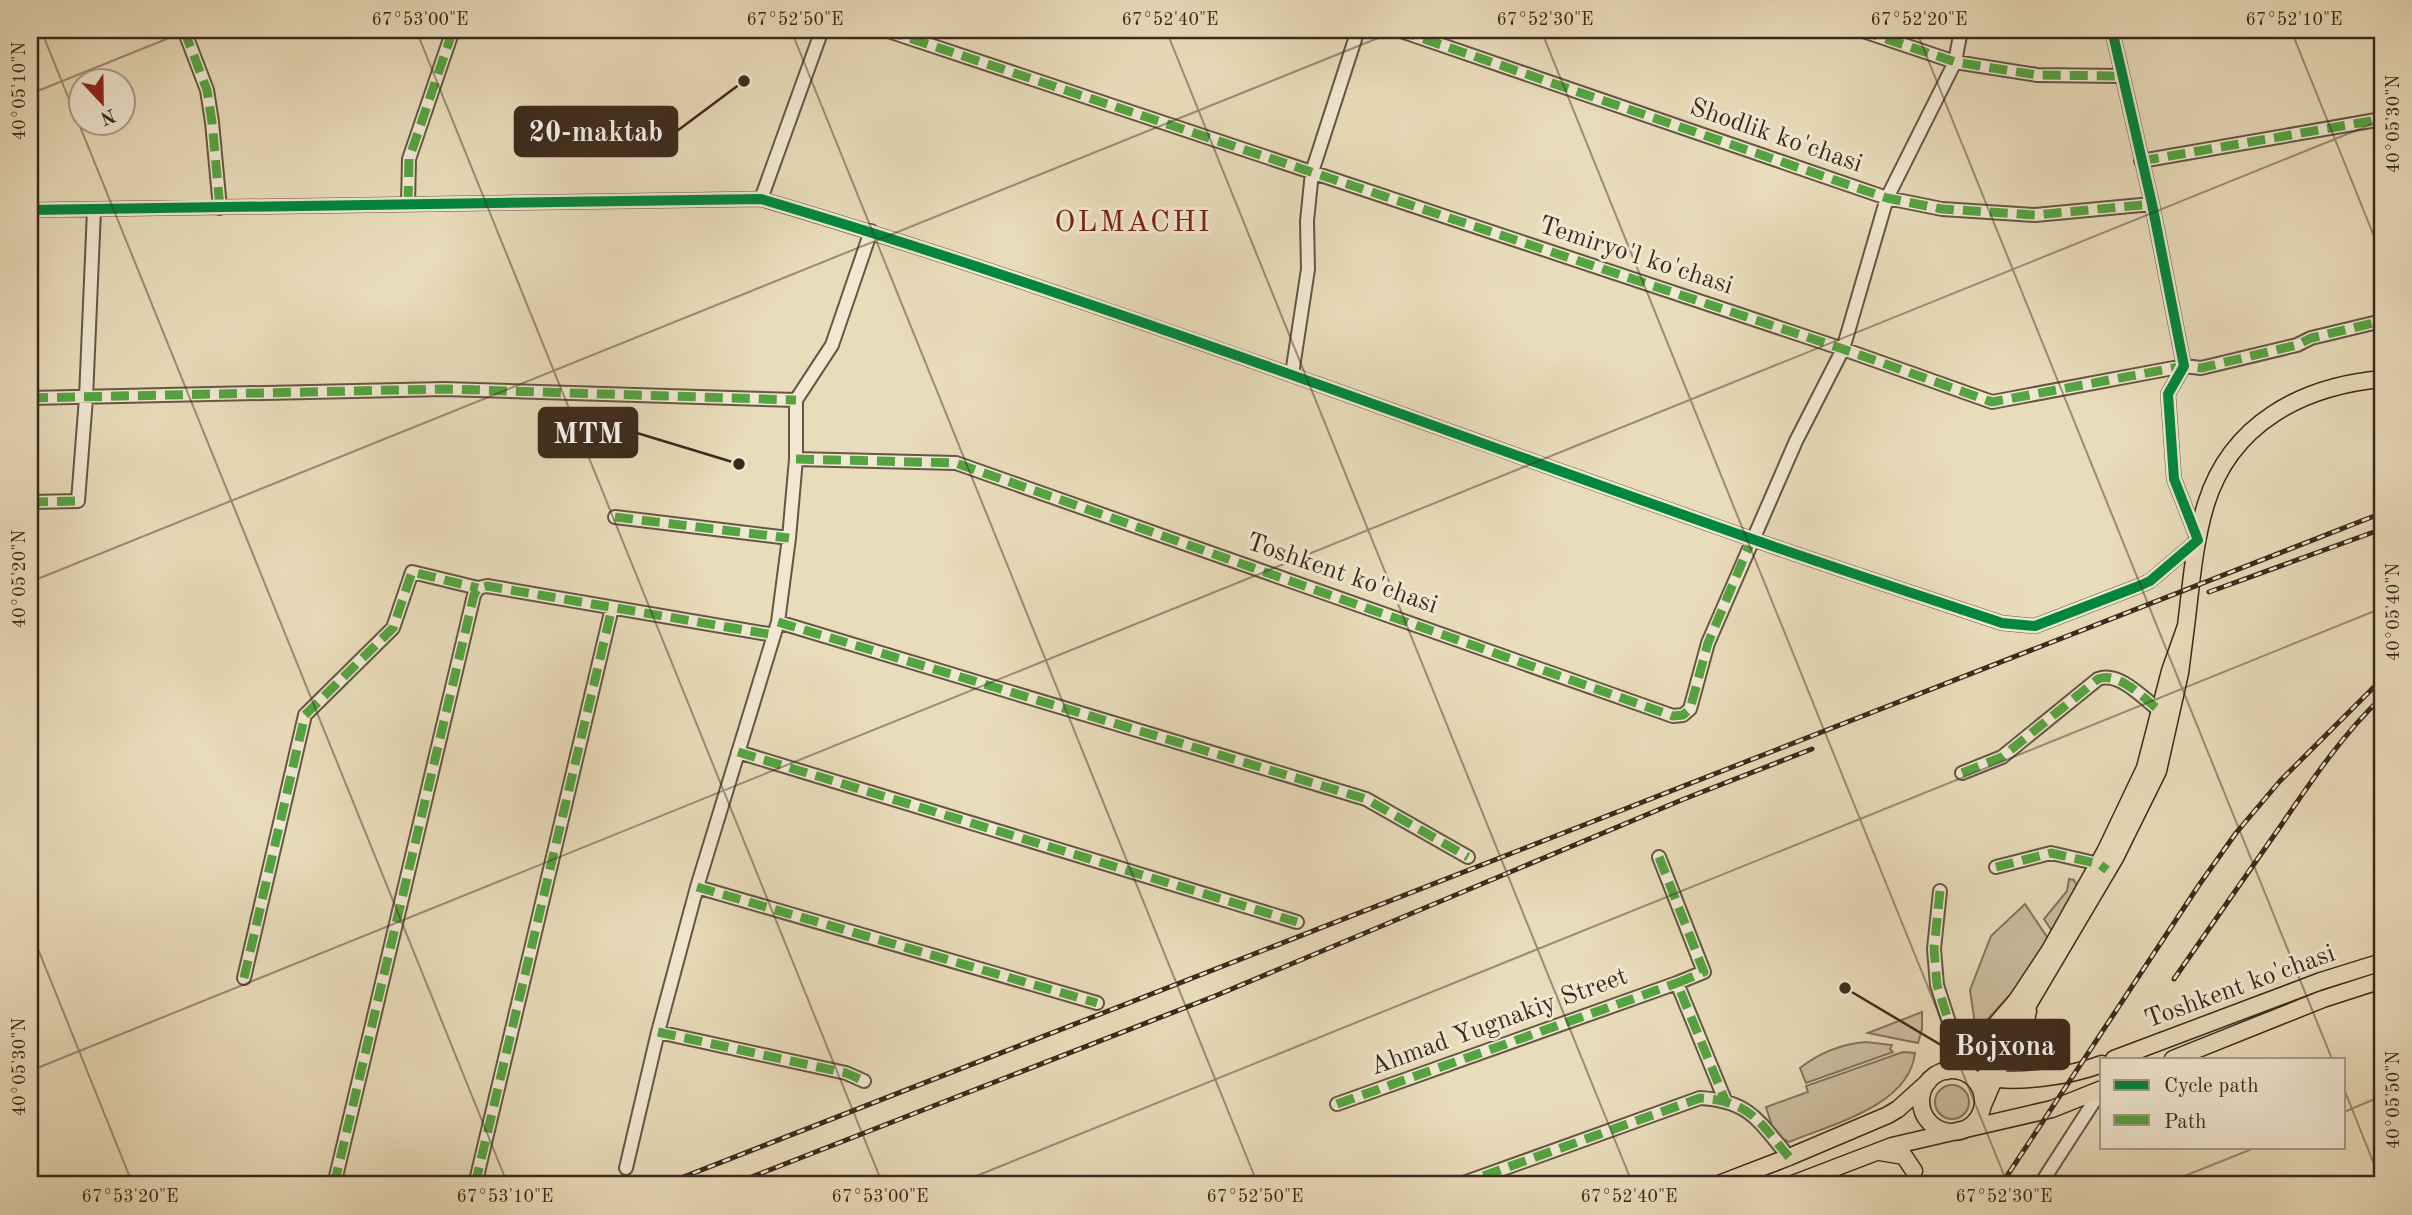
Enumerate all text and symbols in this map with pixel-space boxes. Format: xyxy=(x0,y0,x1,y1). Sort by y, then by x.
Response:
text: 67°53'00"E xyxy=(372,11,468,29)
text: 67°52'50"E xyxy=(747,11,843,29)
text: 67°52'40"E xyxy=(1122,11,1218,29)
text: 67°52'30"E xyxy=(1497,11,1593,29)
text: 67°52'20"E xyxy=(1871,11,1967,29)
text: 67°52'10"E xyxy=(2246,11,2342,29)
text: 40°05'10"N xyxy=(11,42,29,140)
north arrow xyxy=(66,66,136,136)
text: 40°05'30"N xyxy=(2385,75,2403,173)
street label: Shodlik ko'chasi xyxy=(1686,94,1866,178)
text: N xyxy=(97,104,118,127)
callout: 20-maktab xyxy=(515,107,677,156)
text: 20-maktab xyxy=(529,120,663,148)
district label: OLMACHI xyxy=(1054,208,1212,238)
street label: Temiryo'l ko'chasi xyxy=(1536,212,1736,300)
callout: MTM xyxy=(539,408,637,457)
text: MTM xyxy=(553,422,623,450)
street label: Toshkent ko'chasi xyxy=(1243,529,1441,619)
text: 40°05'20"N xyxy=(11,530,29,628)
text: 40°05'40"N xyxy=(2385,563,2403,661)
street label: Toshkent ko'chasi xyxy=(2141,941,2339,1033)
street label: Ahmad Yugnakiy Street xyxy=(1367,963,1631,1081)
text: 40°05'30"N xyxy=(11,1018,29,1116)
callout: Bojxona xyxy=(1941,1020,2069,1069)
text: Bojxona xyxy=(1955,1034,2055,1062)
text: 40°05'50"N xyxy=(2385,1051,2403,1149)
legend xyxy=(2100,1058,2346,1148)
text: Cycle path xyxy=(2164,1076,2259,1097)
text: Path xyxy=(2164,1112,2207,1133)
text: 67°53'20"E xyxy=(82,1188,178,1206)
text: 67°53'10"E xyxy=(457,1188,553,1206)
text: 67°53'00"E xyxy=(832,1188,928,1206)
text: 67°52'50"E xyxy=(1207,1188,1303,1206)
text: 67°52'40"E xyxy=(1581,1188,1677,1206)
text: 67°52'30"E xyxy=(1956,1188,2052,1206)

